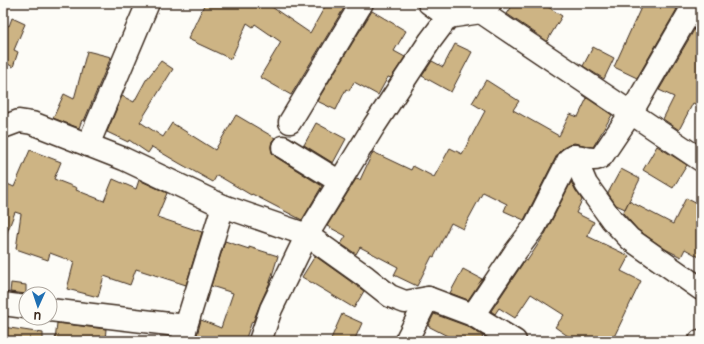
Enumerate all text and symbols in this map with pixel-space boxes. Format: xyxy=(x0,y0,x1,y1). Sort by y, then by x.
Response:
north arrow xyxy=(18,286,58,326)
text: U xyxy=(33,309,42,324)

